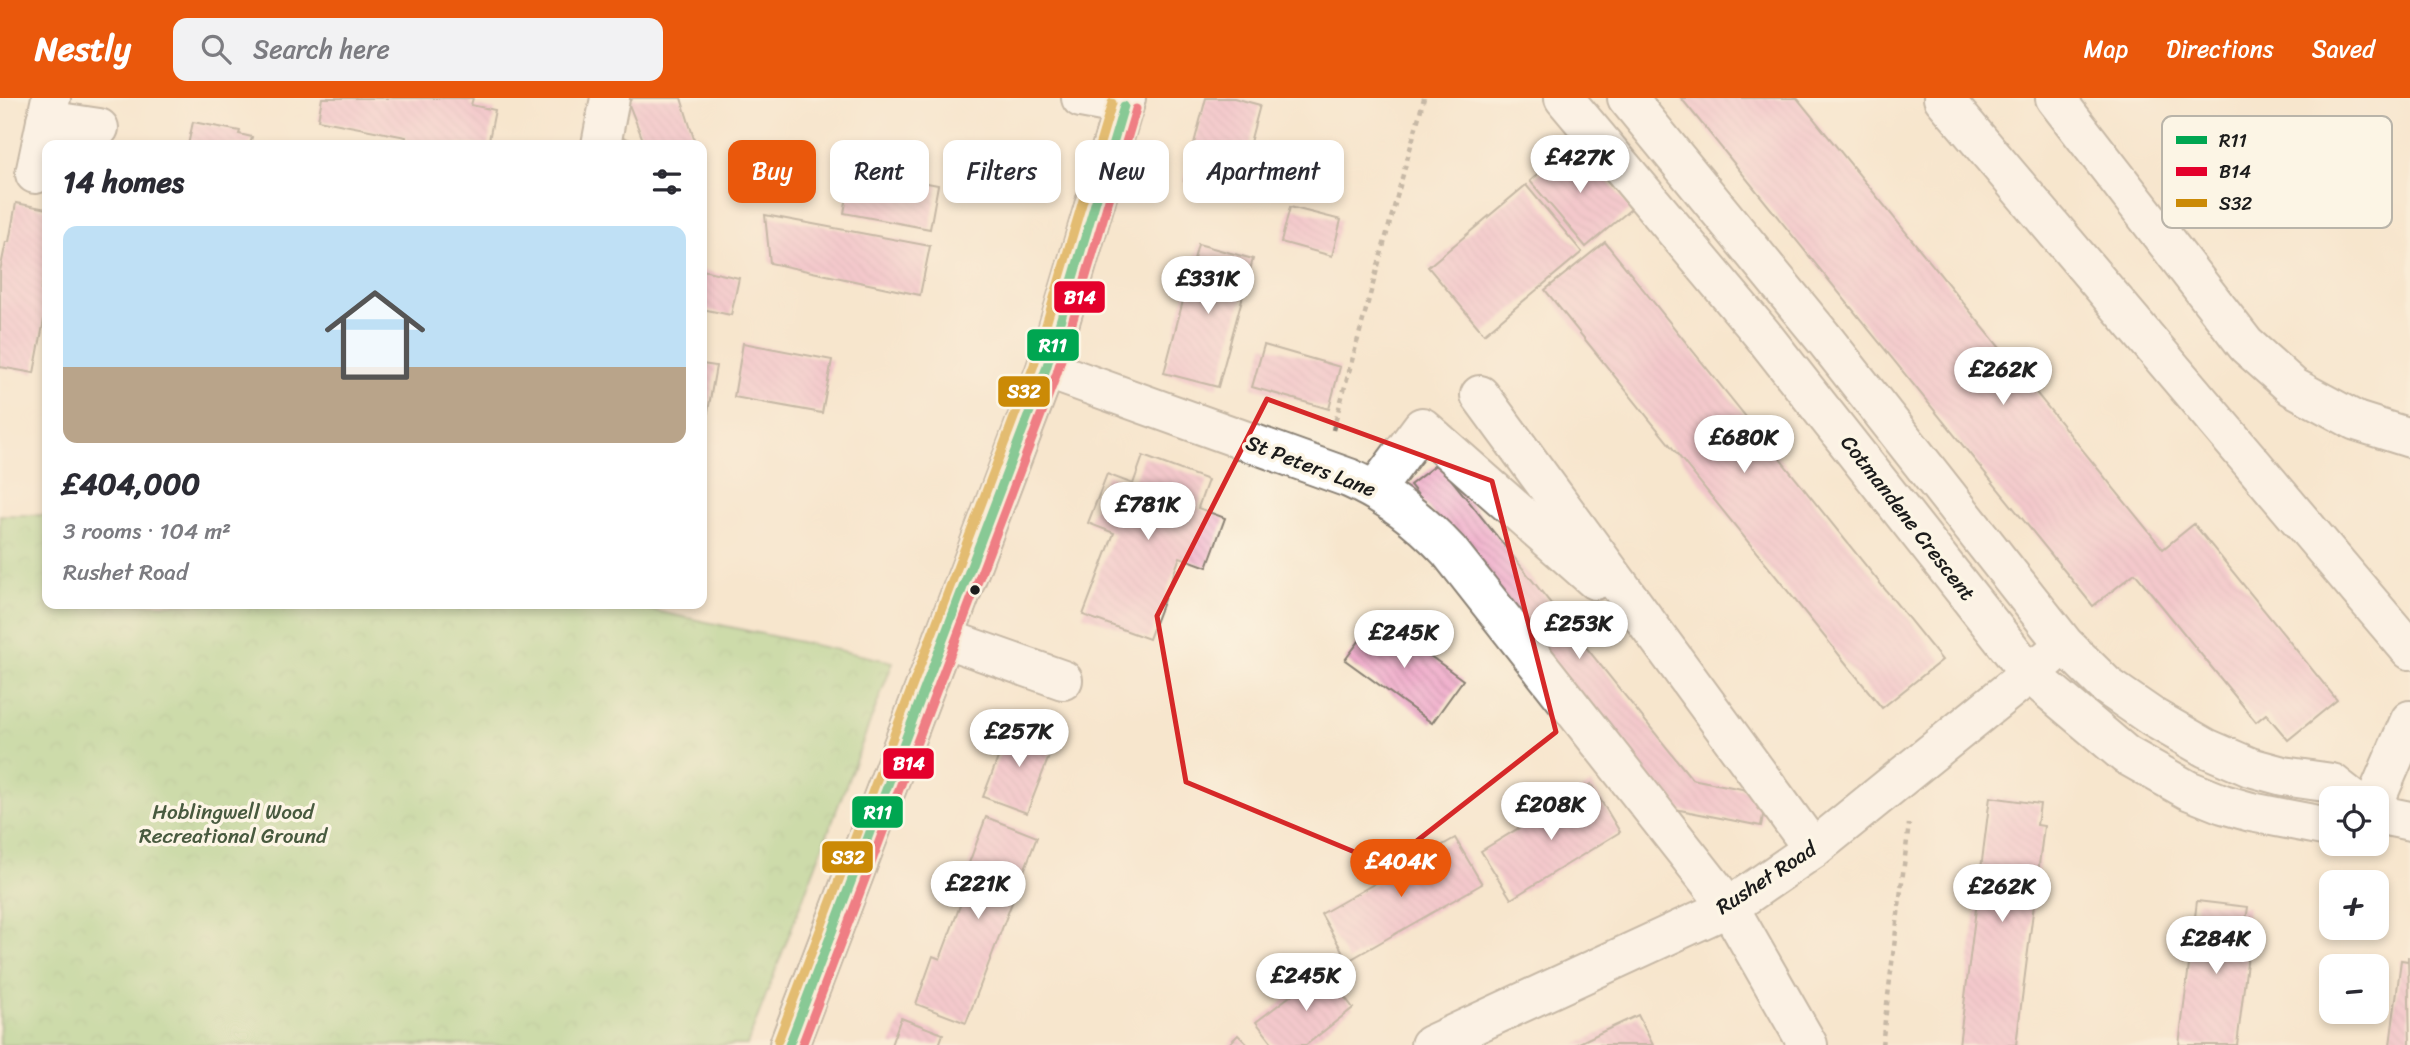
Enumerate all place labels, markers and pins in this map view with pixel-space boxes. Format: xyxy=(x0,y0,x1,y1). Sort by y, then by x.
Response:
pin: £427K xyxy=(1531,136,1629,195)
pin: £331K xyxy=(1159,256,1257,316)
pin: £262K xyxy=(1954,348,2052,407)
pin: £680K xyxy=(1695,416,1793,475)
pin: £781K xyxy=(1099,482,1197,542)
unlabelled marker xyxy=(968,583,982,597)
pin: £253K xyxy=(1530,602,1628,661)
pin: £245K xyxy=(1355,610,1453,670)
pin: £257K xyxy=(970,710,1068,769)
pin: £208K xyxy=(1502,782,1600,842)
pin: £404K xyxy=(1352,840,1450,899)
pin: £221K xyxy=(929,862,1027,921)
pin: £262K xyxy=(1953,864,2051,924)
pin: £284K xyxy=(2167,916,2265,976)
pin: £245K xyxy=(1257,954,1355,1013)

